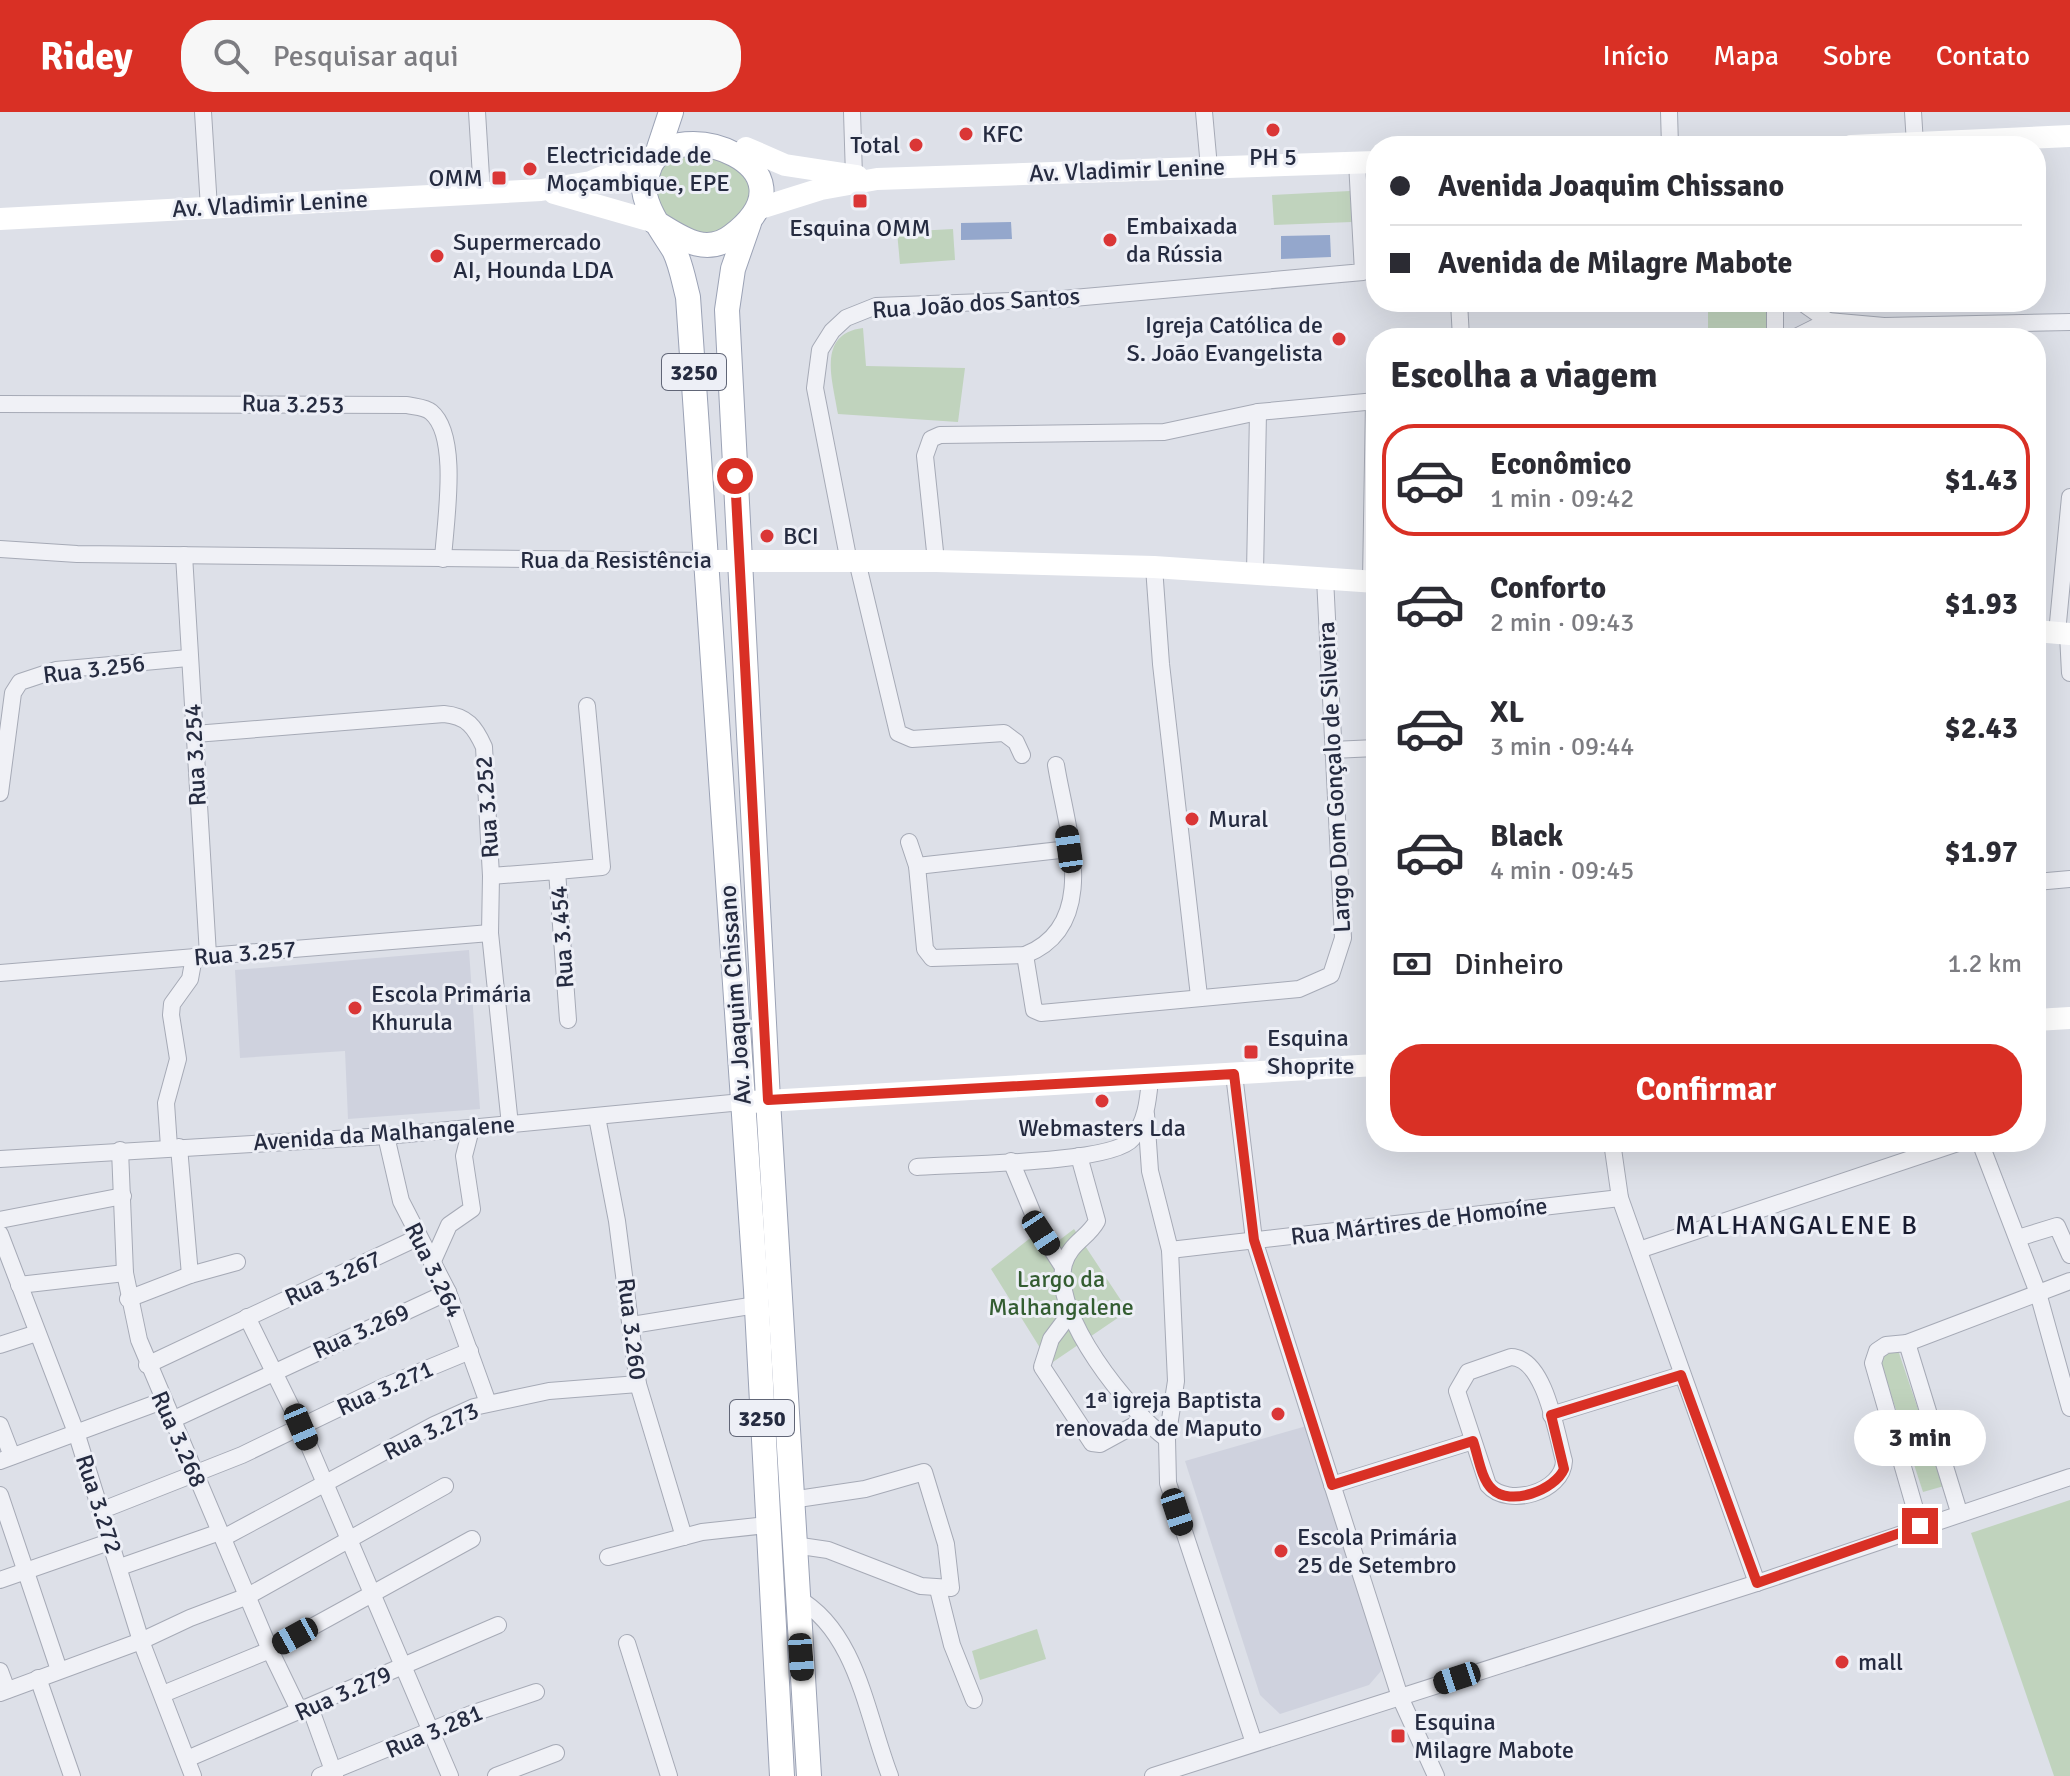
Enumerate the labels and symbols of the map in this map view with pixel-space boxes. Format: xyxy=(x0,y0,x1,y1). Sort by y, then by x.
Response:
place label: KFC xyxy=(982,119,1023,149)
marker: PH 5 xyxy=(1264,121,1282,139)
marker: KFC xyxy=(957,125,975,143)
place label: Total xyxy=(850,130,900,160)
marker: Total xyxy=(907,136,925,154)
place label: Electricidade de Moçambique, EPE xyxy=(546,140,730,198)
place label: PH 5 xyxy=(1249,142,1297,172)
street label: Av. Vladimir Lenine xyxy=(1029,152,1225,188)
marker: Electricidade de Moçambique, EPE xyxy=(521,160,539,178)
place label: OMM xyxy=(428,163,483,193)
marker: OMM xyxy=(490,169,508,187)
street label: Av. Vladimir Lenine xyxy=(171,184,369,224)
marker: Esquina OMM xyxy=(851,192,869,210)
place label: Embaixada da Rússia xyxy=(1126,211,1238,269)
place label: Esquina OMM xyxy=(789,213,931,243)
place label: Supermercado AI, Hounda LDA xyxy=(453,227,614,285)
marker: Embaixada da Rússia xyxy=(1101,231,1119,249)
marker: Supermercado AI, Hounda LDA xyxy=(428,247,446,265)
street label: Rua João dos Santos xyxy=(871,281,1081,325)
place label: Igreja Católica de S. João Evangelista xyxy=(1126,310,1323,368)
marker: Igreja Católica de S. João Evangelista xyxy=(1330,330,1348,348)
road number: 3250 xyxy=(662,354,726,390)
street label: Rua 3.253 xyxy=(241,388,345,420)
route start xyxy=(717,458,753,494)
place label: BCI xyxy=(783,521,819,551)
marker: BCI xyxy=(758,527,776,545)
street label: Rua da Resistência xyxy=(520,545,712,575)
street label: Largo Dom Gonçalo de Silveira xyxy=(1311,621,1357,933)
street label: Rua 3.256 xyxy=(41,648,147,690)
street label: Rua 3.254 xyxy=(177,703,213,807)
street label: Rua 3.252 xyxy=(468,755,506,859)
place label: Mural xyxy=(1208,804,1268,834)
marker: Mural xyxy=(1183,810,1201,828)
car xyxy=(1054,824,1084,874)
street label: Av. Joaquim Chissano xyxy=(712,884,758,1106)
street label: Rua 3.454 xyxy=(543,885,581,989)
street label: Rua 3.257 xyxy=(193,934,297,972)
place label: Escola Primária Khurula xyxy=(371,979,531,1037)
marker: Escola Primária Khurula xyxy=(346,999,364,1017)
place label: Esquina Shoprite xyxy=(1267,1023,1354,1081)
marker: Esquina Shoprite xyxy=(1242,1043,1260,1061)
marker: Webmasters Lda xyxy=(1093,1092,1111,1110)
street label: Avenida da Malhangalene xyxy=(252,1109,516,1157)
place label: Webmasters Lda xyxy=(1018,1113,1186,1143)
street label: Rua Mártires de Homoíne xyxy=(1289,1190,1549,1252)
car xyxy=(1018,1206,1064,1260)
district label: MALHANGALENE B xyxy=(1675,1210,1919,1242)
street label: Rua 3.264 xyxy=(398,1217,470,1323)
street label: Rua 3.267 xyxy=(280,1243,386,1313)
park label: Largo da Malhangalene xyxy=(988,1264,1134,1322)
street label: Rua 3.260 xyxy=(611,1276,653,1382)
street label: Rua 3.269 xyxy=(308,1296,414,1366)
street label: Rua 3.271 xyxy=(332,1353,438,1423)
place label: 1ª igreja Baptista renovada de Maputo xyxy=(1055,1385,1262,1443)
street label: Rua 3.268 xyxy=(144,1386,214,1492)
street label: Rua 3.273 xyxy=(378,1395,484,1467)
car xyxy=(281,1400,321,1454)
road number: 3250 xyxy=(730,1400,794,1436)
marker: 1ª igreja Baptista renovada de Maputo xyxy=(1269,1405,1287,1423)
callout: 3 min xyxy=(1854,1410,1986,1466)
street label: Rua 3.272 xyxy=(69,1451,129,1557)
car xyxy=(1158,1485,1196,1539)
route end xyxy=(1902,1508,1938,1544)
place label: Escola Primária 25 de Setembro xyxy=(1297,1522,1457,1580)
marker: Escola Primária 25 de Setembro xyxy=(1272,1542,1290,1560)
car xyxy=(268,1614,322,1658)
car xyxy=(787,1632,815,1682)
place label: mall xyxy=(1858,1647,1903,1677)
marker: mall xyxy=(1833,1653,1851,1671)
street label: Rua 3.279 xyxy=(290,1658,396,1728)
car xyxy=(1430,1659,1484,1697)
street label: Rua 3.281 xyxy=(381,1697,487,1765)
place label: Esquina Milagre Mabote xyxy=(1414,1707,1574,1765)
marker: Esquina Milagre Mabote xyxy=(1389,1727,1407,1745)

